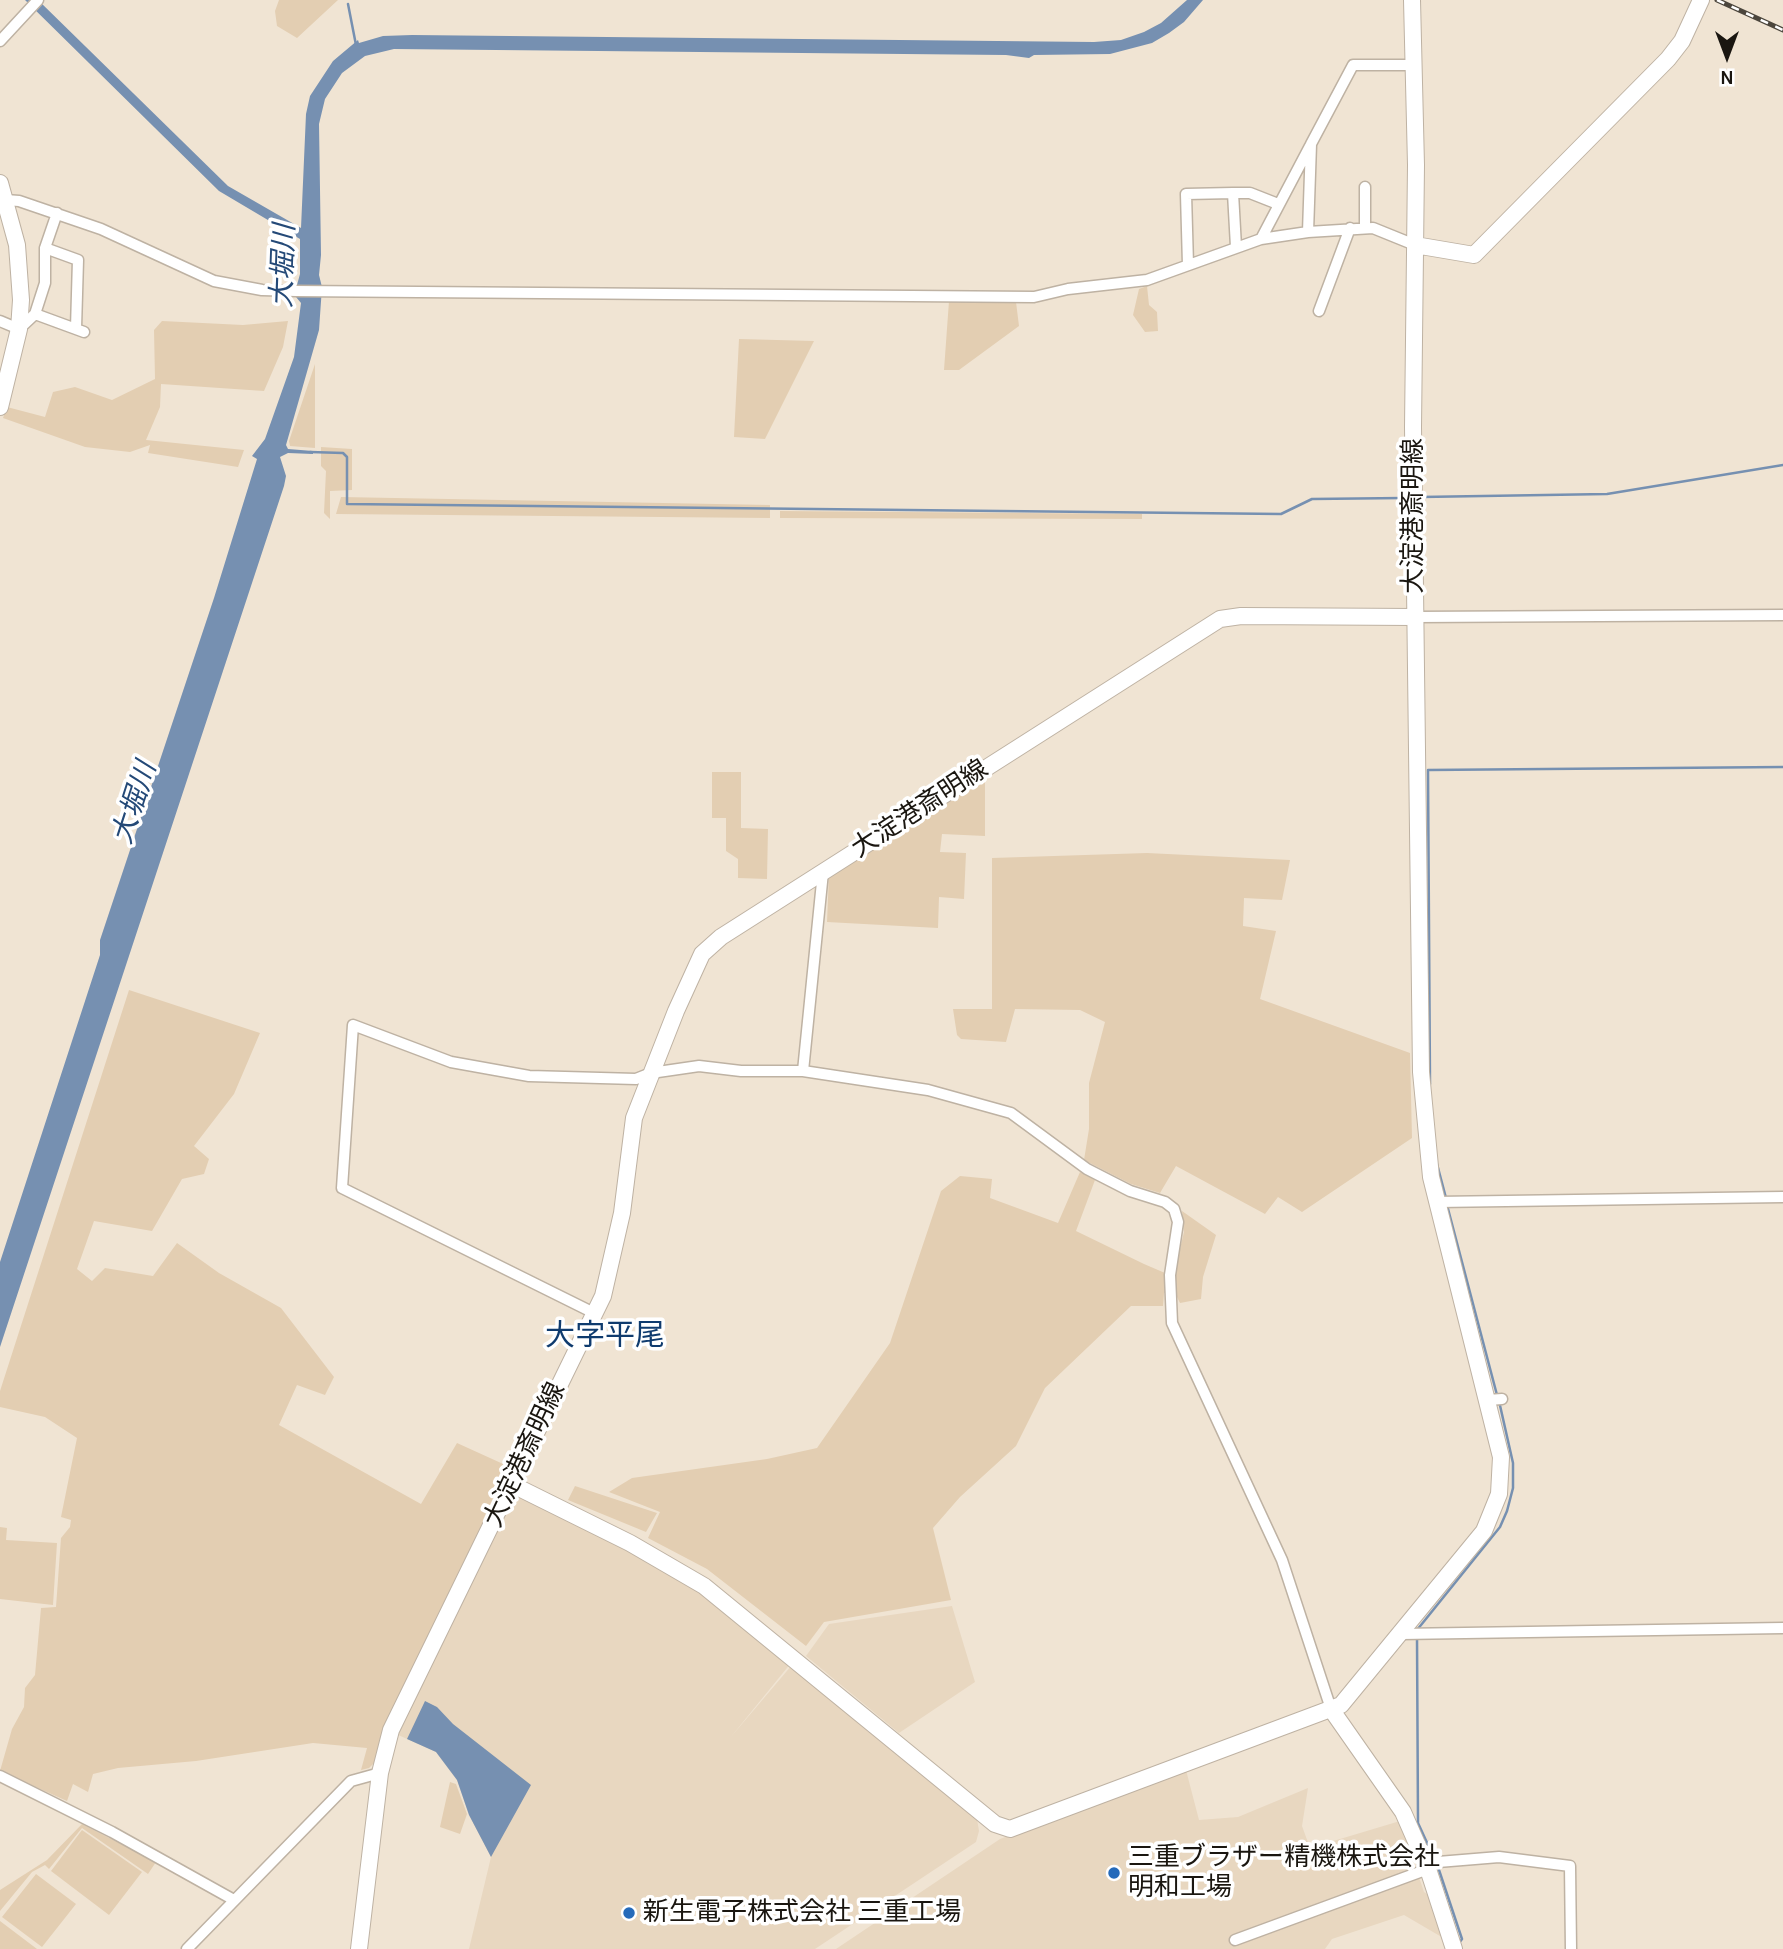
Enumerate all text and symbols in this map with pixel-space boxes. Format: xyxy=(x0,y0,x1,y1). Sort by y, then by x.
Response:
north arrow xyxy=(1692,21,1762,91)
text: N xyxy=(1720,66,1734,88)
water label: 大堀川 xyxy=(266,223,302,309)
street label: 大淀港斎明線 xyxy=(1398,438,1430,594)
street label: 大淀港斎明線 xyxy=(846,753,994,865)
water label: 大堀川 xyxy=(106,758,164,848)
district label: 大字平尾 xyxy=(545,1318,665,1354)
street label: 大淀港斎明線 xyxy=(478,1378,572,1532)
place label: 三重ブラザー精機株式会社 明和工場 xyxy=(1128,1842,1440,1904)
marker: 三重ブラザー精機株式会社 明和工場 xyxy=(1106,1865,1122,1881)
place label: 新生電子株式会社 三重工場 xyxy=(643,1897,961,1929)
marker: 新生電子株式会社 三重工場 xyxy=(621,1905,637,1921)

